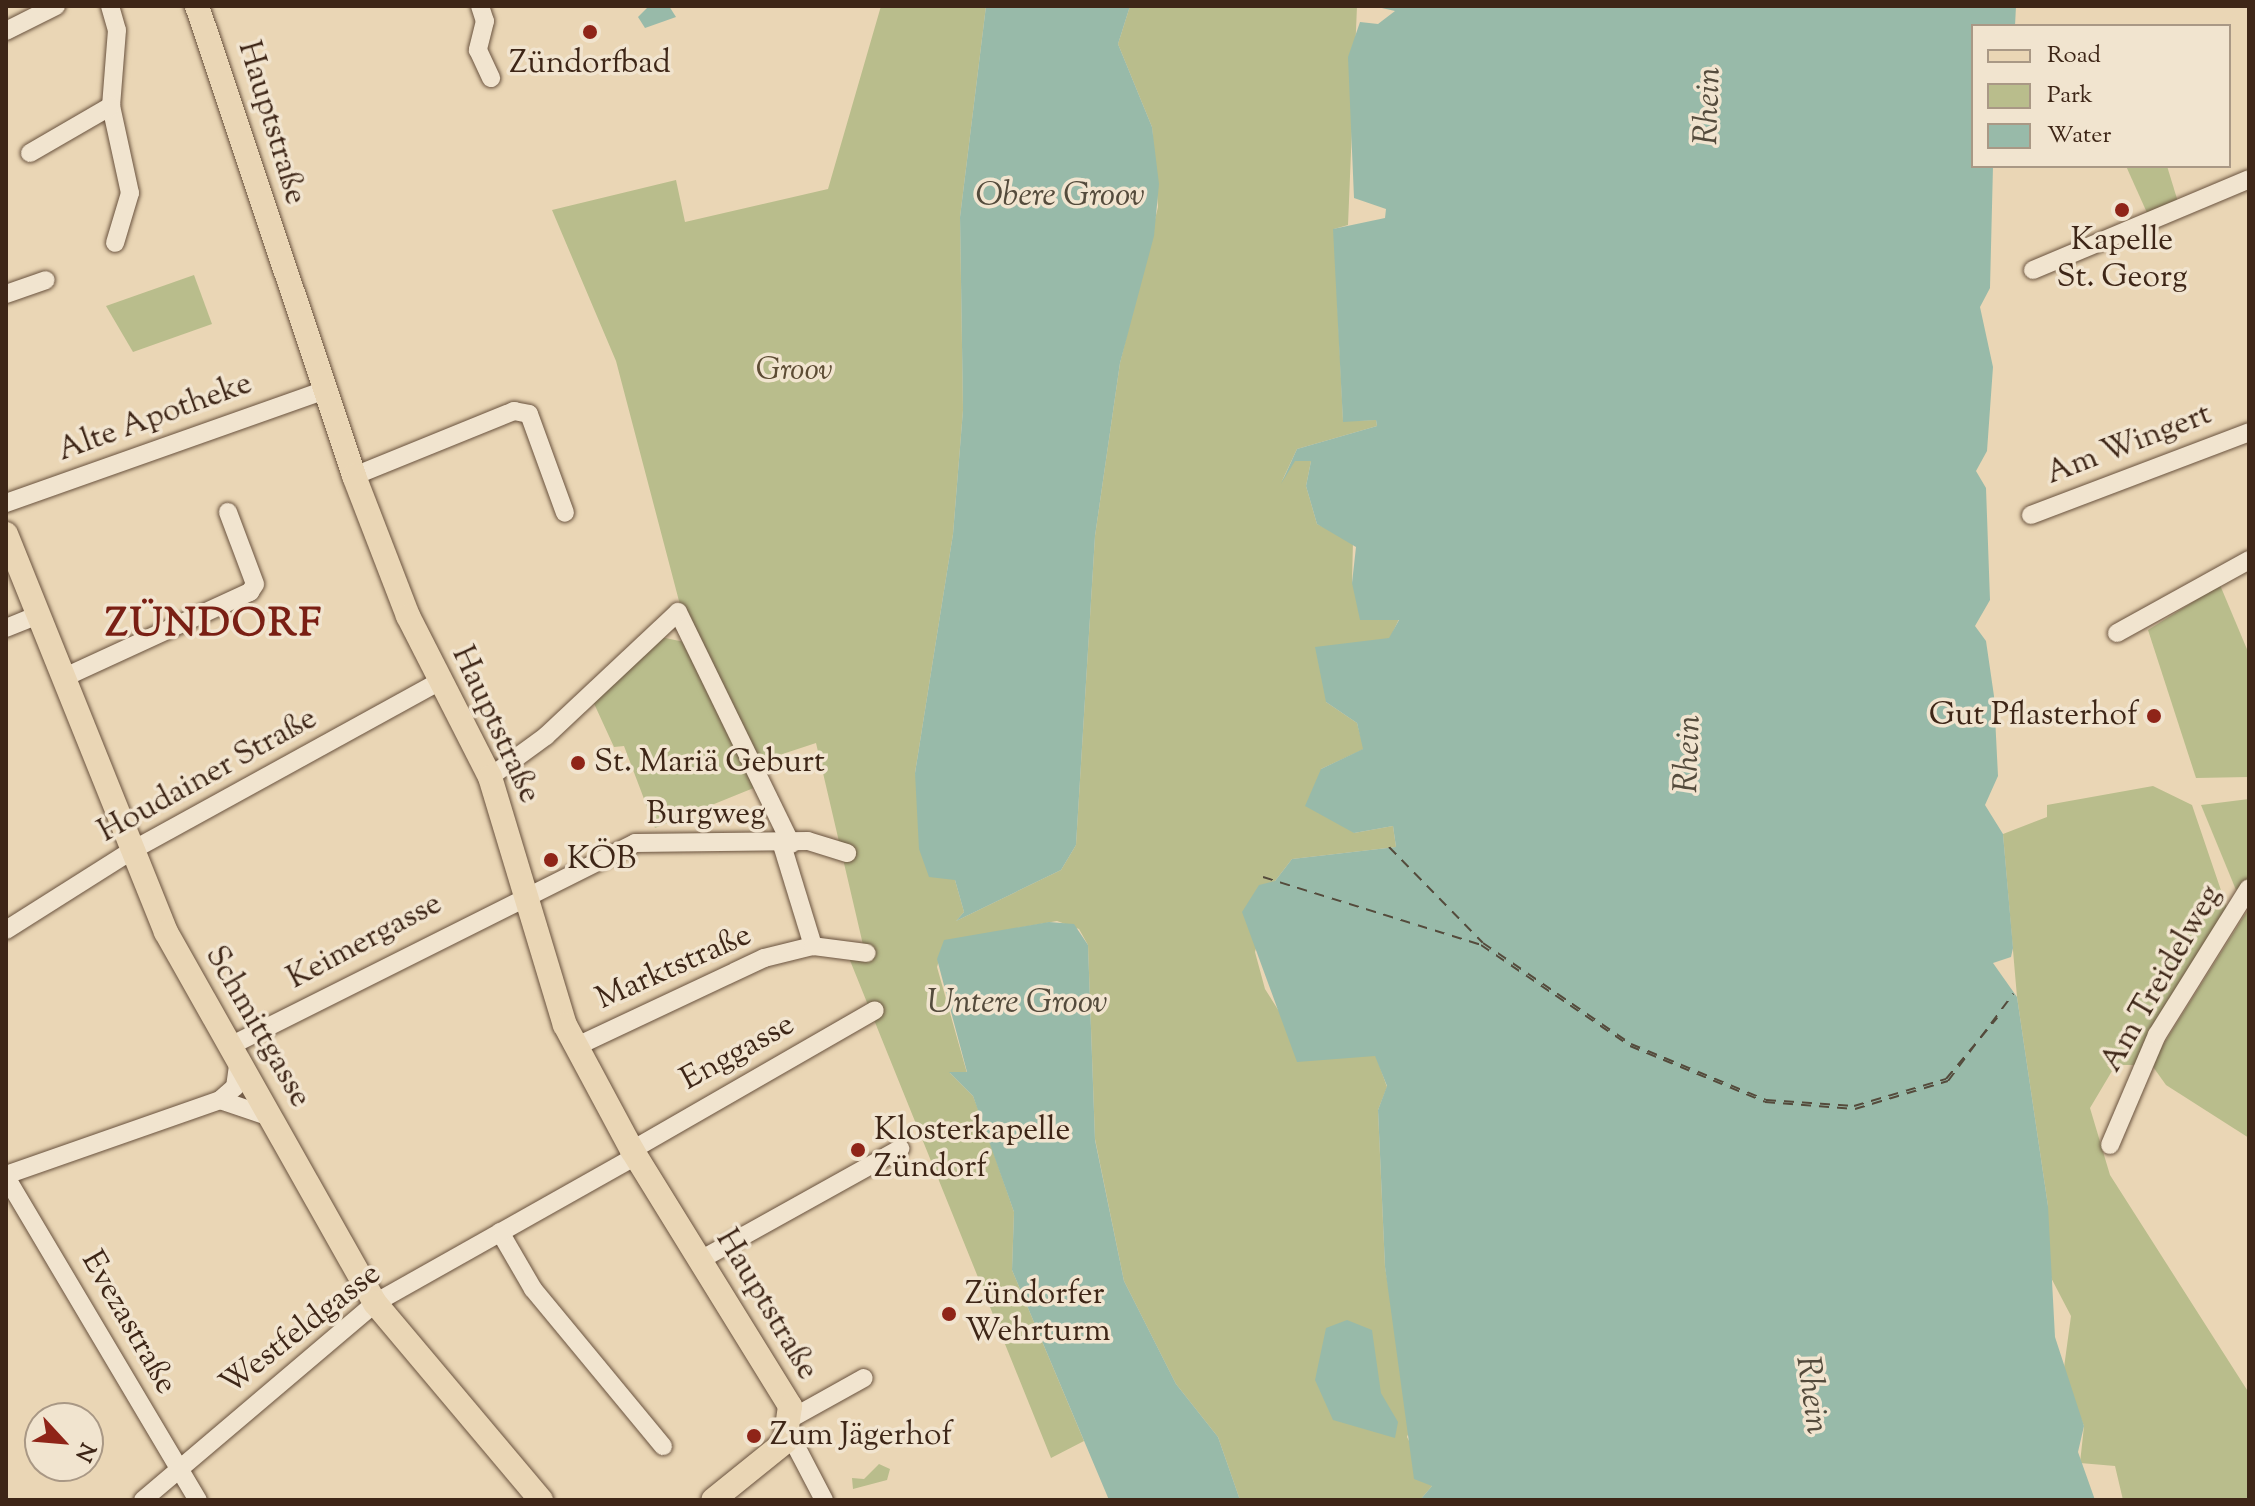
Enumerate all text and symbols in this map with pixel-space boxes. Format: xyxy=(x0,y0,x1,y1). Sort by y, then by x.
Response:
marker: Zündorfbad xyxy=(581,23,599,41)
legend xyxy=(1971,24,2231,168)
street label: Hauptstraße xyxy=(228,37,314,209)
text: Road xyxy=(2047,39,2101,73)
place label: Zündorfbad xyxy=(509,45,671,83)
water label: Rhein xyxy=(1687,66,1731,146)
text: Park xyxy=(2047,79,2093,113)
text: Water xyxy=(2047,119,2111,153)
water label: Obere Groov xyxy=(975,177,1145,217)
marker: Kapelle St. Georg xyxy=(2113,201,2131,219)
place label: Kapelle St. Georg xyxy=(2056,223,2188,298)
park label: Groov xyxy=(756,352,832,390)
street label: Alte Apotheke xyxy=(53,365,257,471)
street label: Am Wingert xyxy=(2041,396,2217,494)
district label: ZÜNDORF xyxy=(105,602,323,650)
street label: Hauptstraße xyxy=(442,640,548,810)
place label: Gut Pflasterhof xyxy=(1929,697,2138,735)
street label: Houdainer Straße xyxy=(92,700,324,852)
marker: Gut Pflasterhof xyxy=(2145,707,2163,725)
water label: Rhein xyxy=(1667,714,1711,794)
place label: St. Mariä Geburt xyxy=(594,744,825,782)
marker: St. Mariä Geburt xyxy=(569,754,587,772)
street label: Burgweg xyxy=(646,796,766,834)
place label: KÖB xyxy=(567,841,636,879)
marker: KÖB xyxy=(542,851,560,869)
street label: Am Treidelweg xyxy=(2093,879,2231,1079)
street label: Keimergasse xyxy=(281,885,449,999)
street label: Marktstraße xyxy=(591,917,757,1019)
street label: Schmittgasse xyxy=(195,940,319,1114)
water label: Untere Groov xyxy=(927,984,1107,1024)
street label: Enggasse xyxy=(675,1006,801,1100)
place label: Klosterkapelle Zündorf xyxy=(874,1113,1070,1188)
marker: Klosterkapelle Zündorf xyxy=(849,1141,867,1159)
street label: Hauptstraße xyxy=(706,1223,826,1387)
street label: Evezastraße xyxy=(72,1245,184,1401)
street label: Westfeldgasse xyxy=(213,1256,389,1404)
place label: Zündorfer Wehrturm xyxy=(965,1277,1110,1352)
marker: Zündorfer Wehrturm xyxy=(940,1305,958,1323)
water label: Rhein xyxy=(1785,1353,1837,1437)
north arrow xyxy=(24,1402,104,1482)
place label: Zum Jägerhof xyxy=(770,1417,953,1455)
marker: Zum Jägerhof xyxy=(745,1427,763,1445)
text: N xyxy=(66,1437,102,1467)

